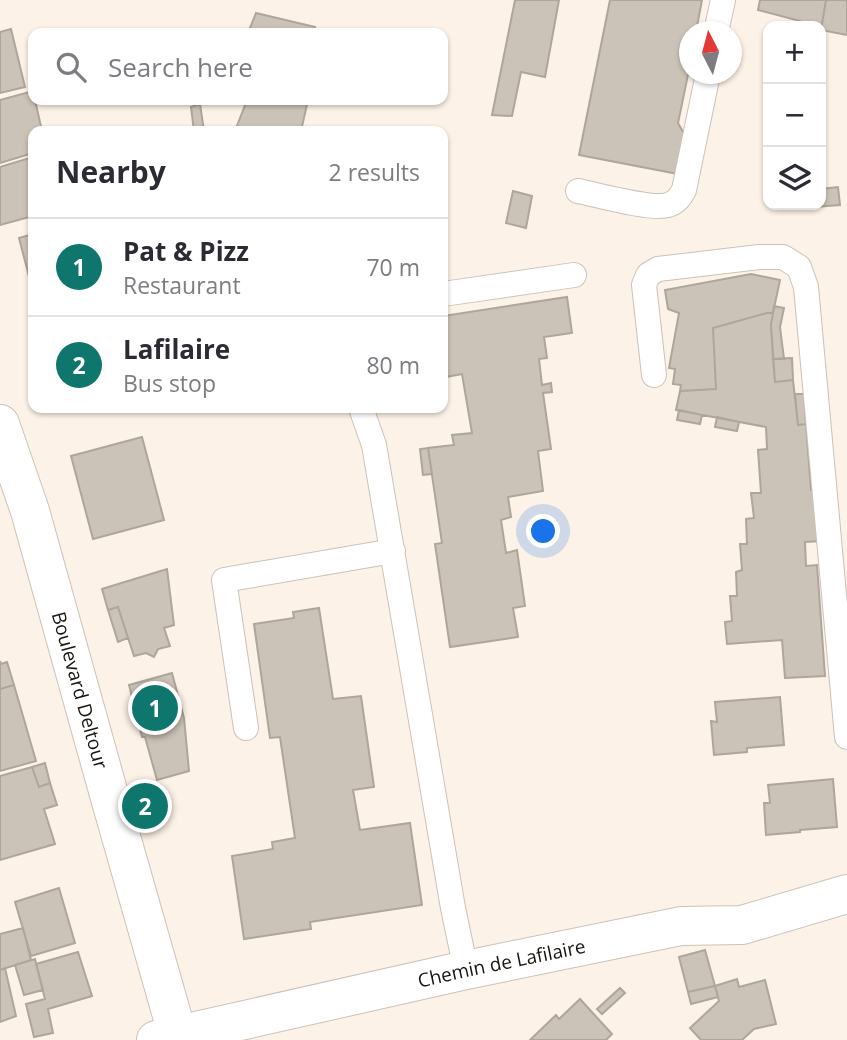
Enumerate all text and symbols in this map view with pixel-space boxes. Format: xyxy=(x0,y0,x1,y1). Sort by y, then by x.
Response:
north arrow xyxy=(679,21,742,84)
map controls xyxy=(763,21,826,210)
button: + xyxy=(763,21,826,84)
search box xyxy=(28,28,448,105)
icon: search xyxy=(52,48,90,86)
text: Search here xyxy=(108,49,253,85)
button: − xyxy=(763,84,826,147)
button: layers xyxy=(763,147,826,210)
text: Nearby xyxy=(56,151,166,192)
text: 2 results xyxy=(329,156,420,188)
text: Pat & Pizz xyxy=(123,233,249,269)
text: 1 xyxy=(72,251,86,283)
text: 70 m xyxy=(366,251,420,283)
text: Restaurant xyxy=(123,269,241,301)
text: Lafilaire xyxy=(123,331,230,367)
text: 2 xyxy=(72,349,86,381)
text: 80 m xyxy=(366,349,420,381)
text: Bus stop xyxy=(123,367,216,399)
your location xyxy=(526,514,560,548)
street label: Boulevard Deltour xyxy=(46,609,114,772)
pin: 1 xyxy=(132,682,178,734)
pin: 2 xyxy=(122,780,168,832)
street label: Chemin de Lafilaire xyxy=(415,933,588,994)

